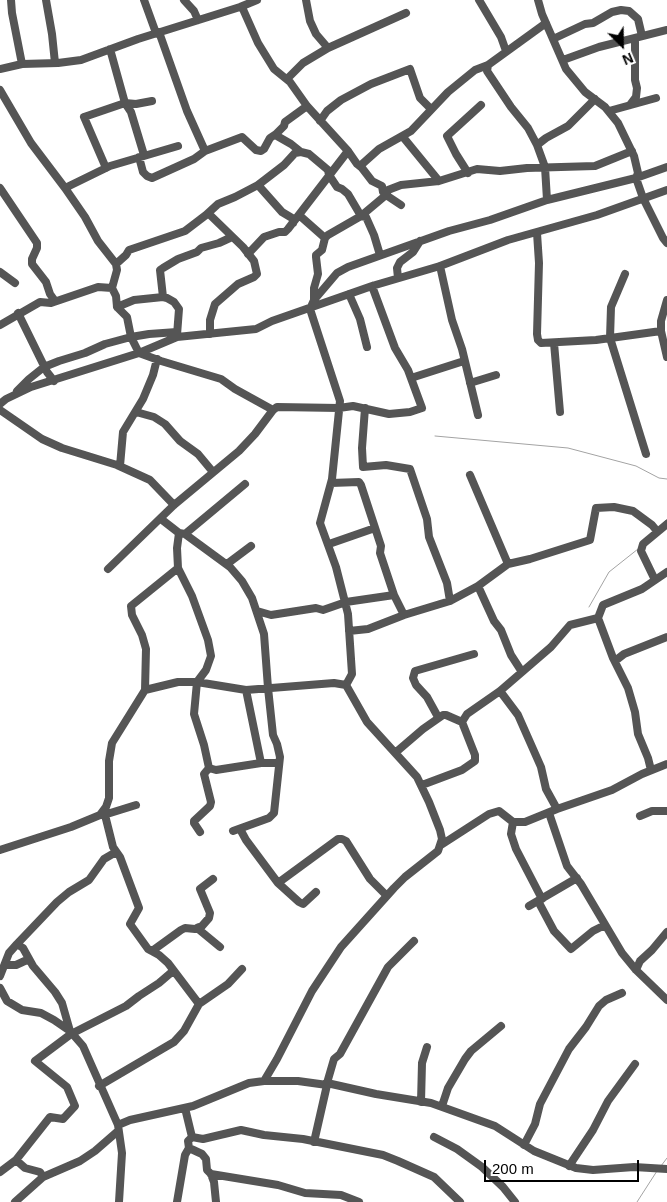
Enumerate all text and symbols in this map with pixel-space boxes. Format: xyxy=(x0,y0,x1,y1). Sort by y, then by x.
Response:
north arrow xyxy=(597,20,647,70)
text: N xyxy=(620,49,636,68)
scale bar xyxy=(487,1150,642,1182)
text: 200 m xyxy=(492,1160,534,1177)

